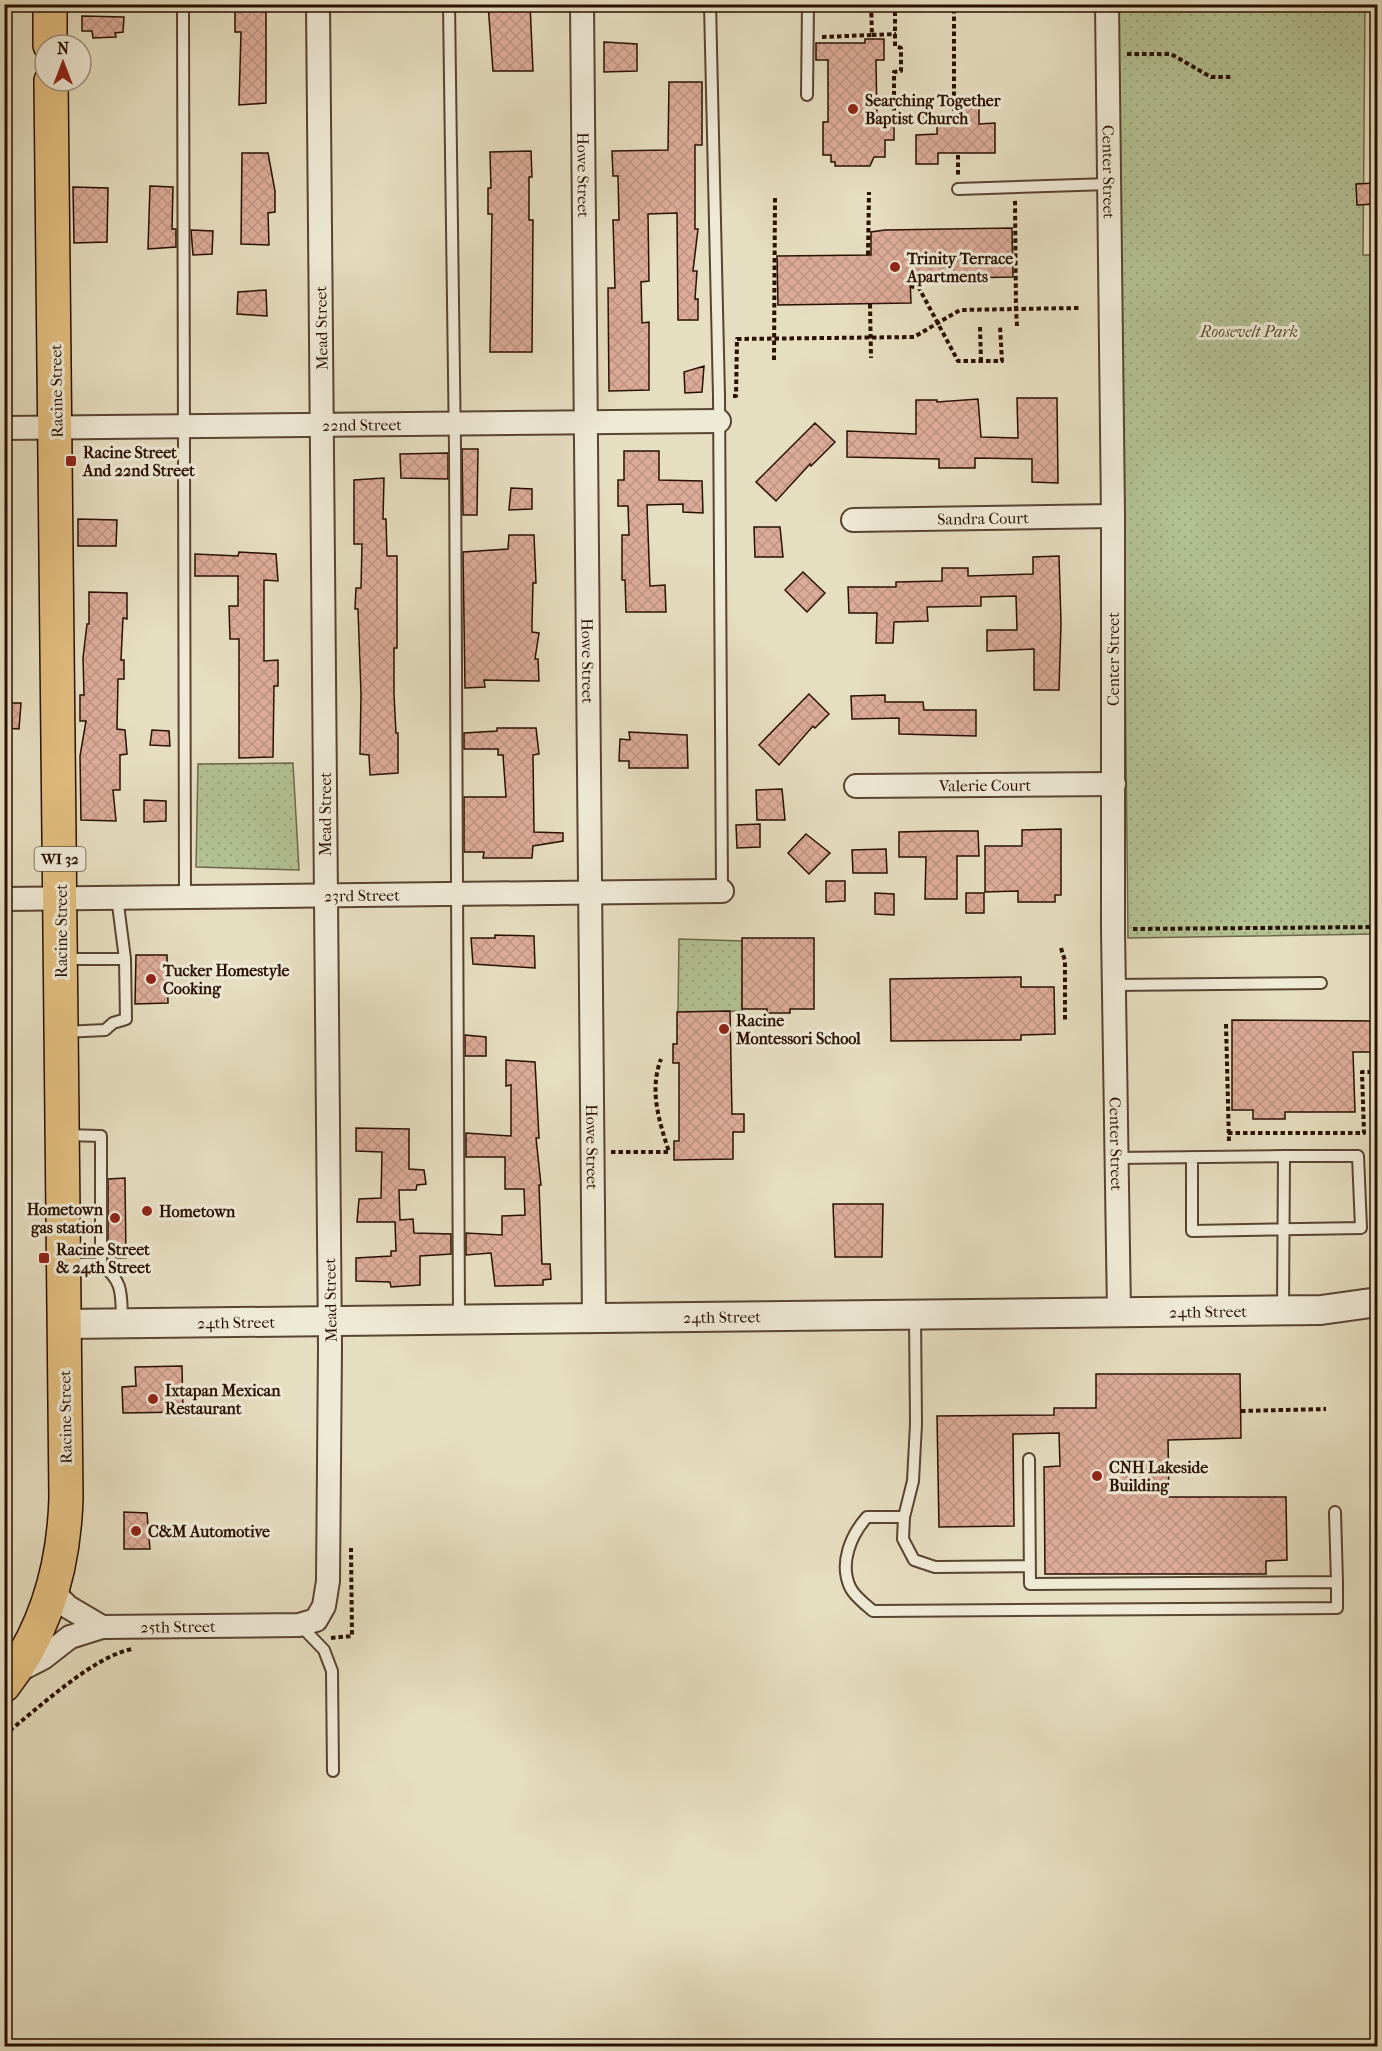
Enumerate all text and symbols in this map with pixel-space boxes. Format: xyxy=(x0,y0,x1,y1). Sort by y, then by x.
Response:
north arrow xyxy=(33,33,93,93)
text: N xyxy=(57,39,70,58)
place label: Searching Together Baptist Church xyxy=(865,91,1002,129)
marker: Searching Together Baptist Church xyxy=(846,102,860,116)
street label: Center Street xyxy=(1098,125,1119,219)
street label: Howe Street xyxy=(573,132,593,218)
place label: Trinity Terrace Apartments xyxy=(906,249,1013,287)
marker: Trinity Terrace Apartments xyxy=(888,260,902,274)
street label: Mead Street xyxy=(311,285,332,370)
park label: Roosevelt Park xyxy=(1199,322,1298,341)
street label: Racine Street xyxy=(46,344,67,438)
street label: 22nd Street xyxy=(322,415,402,435)
place label: Racine Street And 22nd Street xyxy=(82,443,195,480)
marker: Racine Street And 22nd Street xyxy=(64,454,78,468)
street label: Sandra Court xyxy=(937,508,1029,529)
street label: Center Street xyxy=(1104,612,1123,706)
street label: Howe Street xyxy=(578,618,597,704)
street label: Mead Street xyxy=(316,772,335,856)
street label: Valerie Court xyxy=(938,776,1031,795)
road number: WI 32 xyxy=(34,847,86,871)
street label: Racine Street xyxy=(52,884,71,978)
street label: 23rd Street xyxy=(324,886,400,905)
place label: Tucker Homestyle Cooking xyxy=(162,961,290,999)
marker: Tucker Homestyle Cooking xyxy=(144,972,158,986)
place label: Racine Montessori School xyxy=(735,1011,861,1048)
marker: Racine Montessori School xyxy=(717,1022,731,1036)
street label: Center Street xyxy=(1106,1097,1126,1191)
street label: Howe Street xyxy=(582,1104,602,1190)
place label: Hometown gas station xyxy=(27,1200,104,1238)
place label: Hometown xyxy=(159,1202,236,1221)
marker: Hometown xyxy=(140,1204,154,1218)
marker: Hometown gas station xyxy=(108,1211,122,1225)
place label: Racine Street & 24th Street xyxy=(56,1240,151,1278)
marker: Racine Street & 24th Street xyxy=(37,1251,51,1265)
street label: Mead Street xyxy=(320,1257,341,1342)
street label: 24th Street xyxy=(1169,1302,1247,1322)
street label: 24th Street xyxy=(683,1307,761,1327)
street label: 24th Street xyxy=(197,1313,275,1333)
street label: Racine Street xyxy=(55,1370,76,1464)
place label: Ixtapan Mexican Restaurant xyxy=(165,1381,281,1418)
marker: Ixtapan Mexican Restaurant xyxy=(146,1392,160,1406)
place label: CNH Lakeside Building xyxy=(1109,1458,1208,1496)
marker: CNH Lakeside Building xyxy=(1090,1469,1104,1483)
place label: C&M Automotive xyxy=(148,1522,270,1541)
marker: C&M Automotive xyxy=(129,1524,143,1538)
street label: 25th Street xyxy=(140,1617,216,1637)

